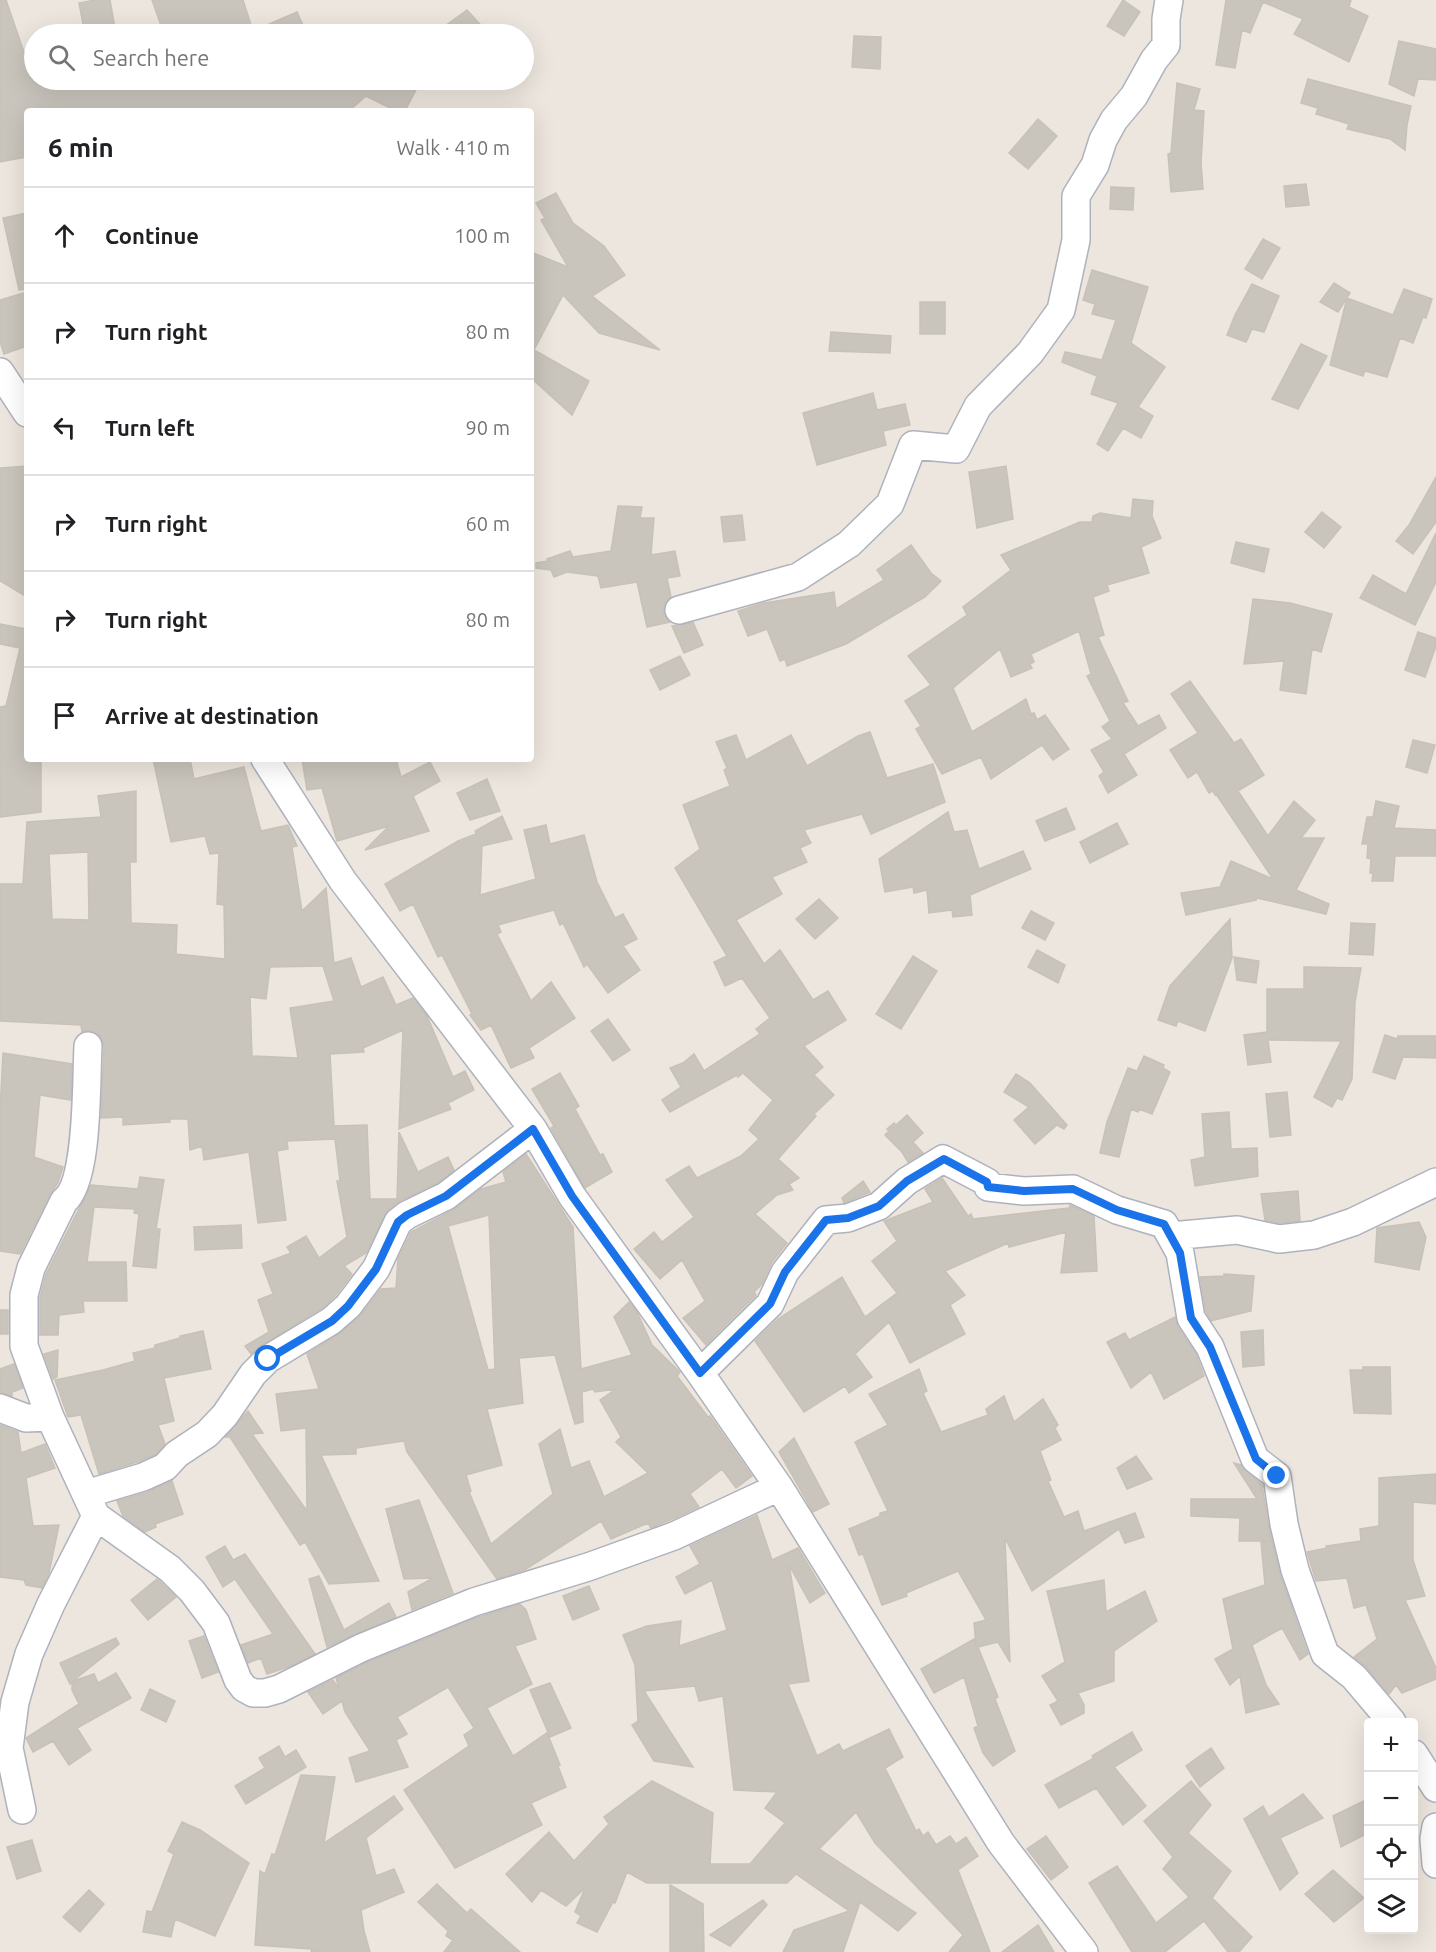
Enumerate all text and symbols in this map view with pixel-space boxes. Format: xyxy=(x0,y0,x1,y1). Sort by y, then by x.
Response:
search box xyxy=(24,24,534,90)
icon: search xyxy=(45,41,78,74)
text: Search here xyxy=(93,45,209,70)
text: 6 min xyxy=(48,133,114,162)
text: Walk · 410 m xyxy=(397,136,510,159)
icon: ahead xyxy=(48,219,81,252)
text: Continue xyxy=(105,223,199,248)
text: 100 m xyxy=(454,224,510,247)
icon: right xyxy=(48,315,81,348)
text: Turn right xyxy=(105,319,207,344)
text: 80 m xyxy=(466,320,510,343)
icon: left xyxy=(48,411,81,444)
text: Turn left xyxy=(105,415,195,440)
text: 90 m xyxy=(466,416,510,439)
icon: right xyxy=(48,507,81,540)
text: Turn right xyxy=(105,511,207,536)
text: 60 m xyxy=(466,512,510,535)
icon: right xyxy=(48,603,81,636)
text: Turn right xyxy=(105,607,207,632)
text: 80 m xyxy=(466,608,510,631)
icon: arrive xyxy=(48,699,81,732)
text: Arrive at destination xyxy=(105,703,319,728)
route start xyxy=(254,1345,280,1371)
route end xyxy=(1263,1462,1289,1488)
map controls xyxy=(1364,1718,1418,1934)
button: + xyxy=(1364,1718,1418,1772)
button: − xyxy=(1364,1772,1418,1826)
button: locate xyxy=(1364,1826,1418,1880)
button: layers xyxy=(1364,1880,1418,1934)

